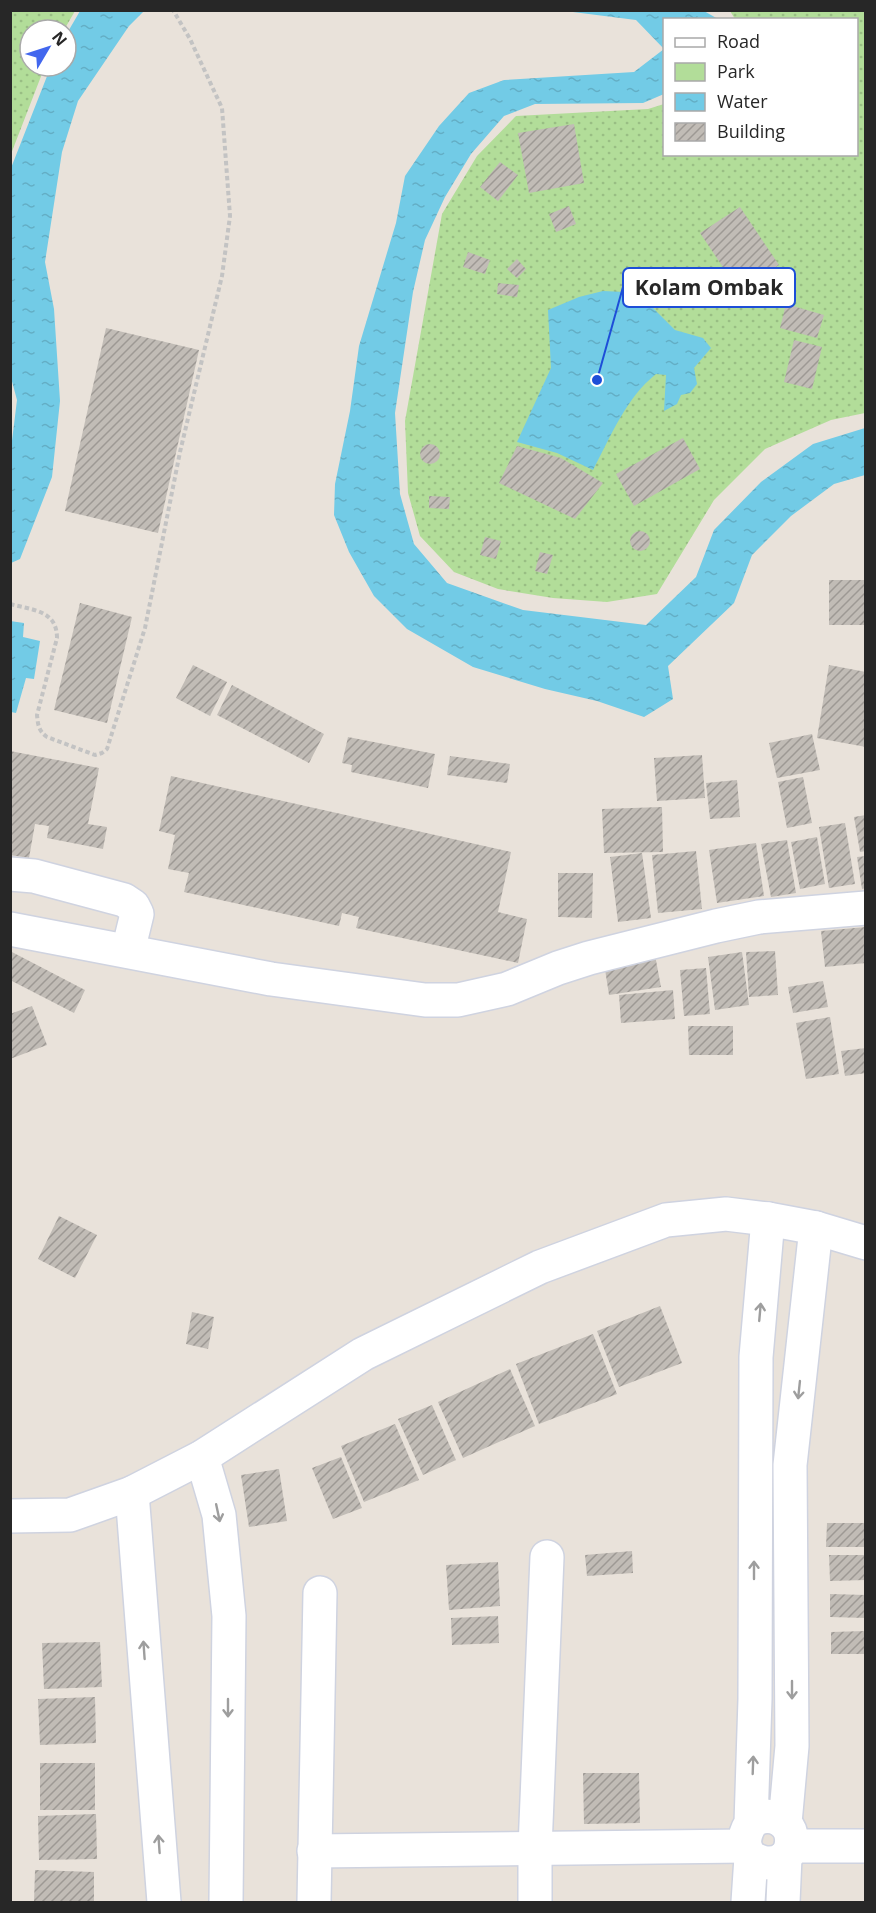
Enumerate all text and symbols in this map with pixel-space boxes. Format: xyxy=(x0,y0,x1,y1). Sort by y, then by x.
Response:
north arrow xyxy=(18,18,78,78)
legend xyxy=(663,18,858,156)
text: N xyxy=(47,27,72,51)
text: Road xyxy=(717,29,760,53)
text: Park xyxy=(717,59,755,83)
text: Water xyxy=(717,89,768,113)
text: Building xyxy=(717,119,785,143)
callout: Kolam Ombak xyxy=(623,268,795,307)
text: Kolam Ombak xyxy=(635,273,784,301)
one-way arrow xyxy=(755,1303,766,1323)
one-way arrow xyxy=(793,1380,804,1400)
one-way arrow xyxy=(213,1503,224,1523)
one-way arrow xyxy=(748,1560,760,1580)
one-way arrow xyxy=(138,1640,149,1660)
one-way arrow xyxy=(786,1679,798,1699)
one-way arrow xyxy=(222,1697,234,1717)
one-way arrow xyxy=(747,1755,758,1775)
one-way arrow xyxy=(153,1835,164,1855)

